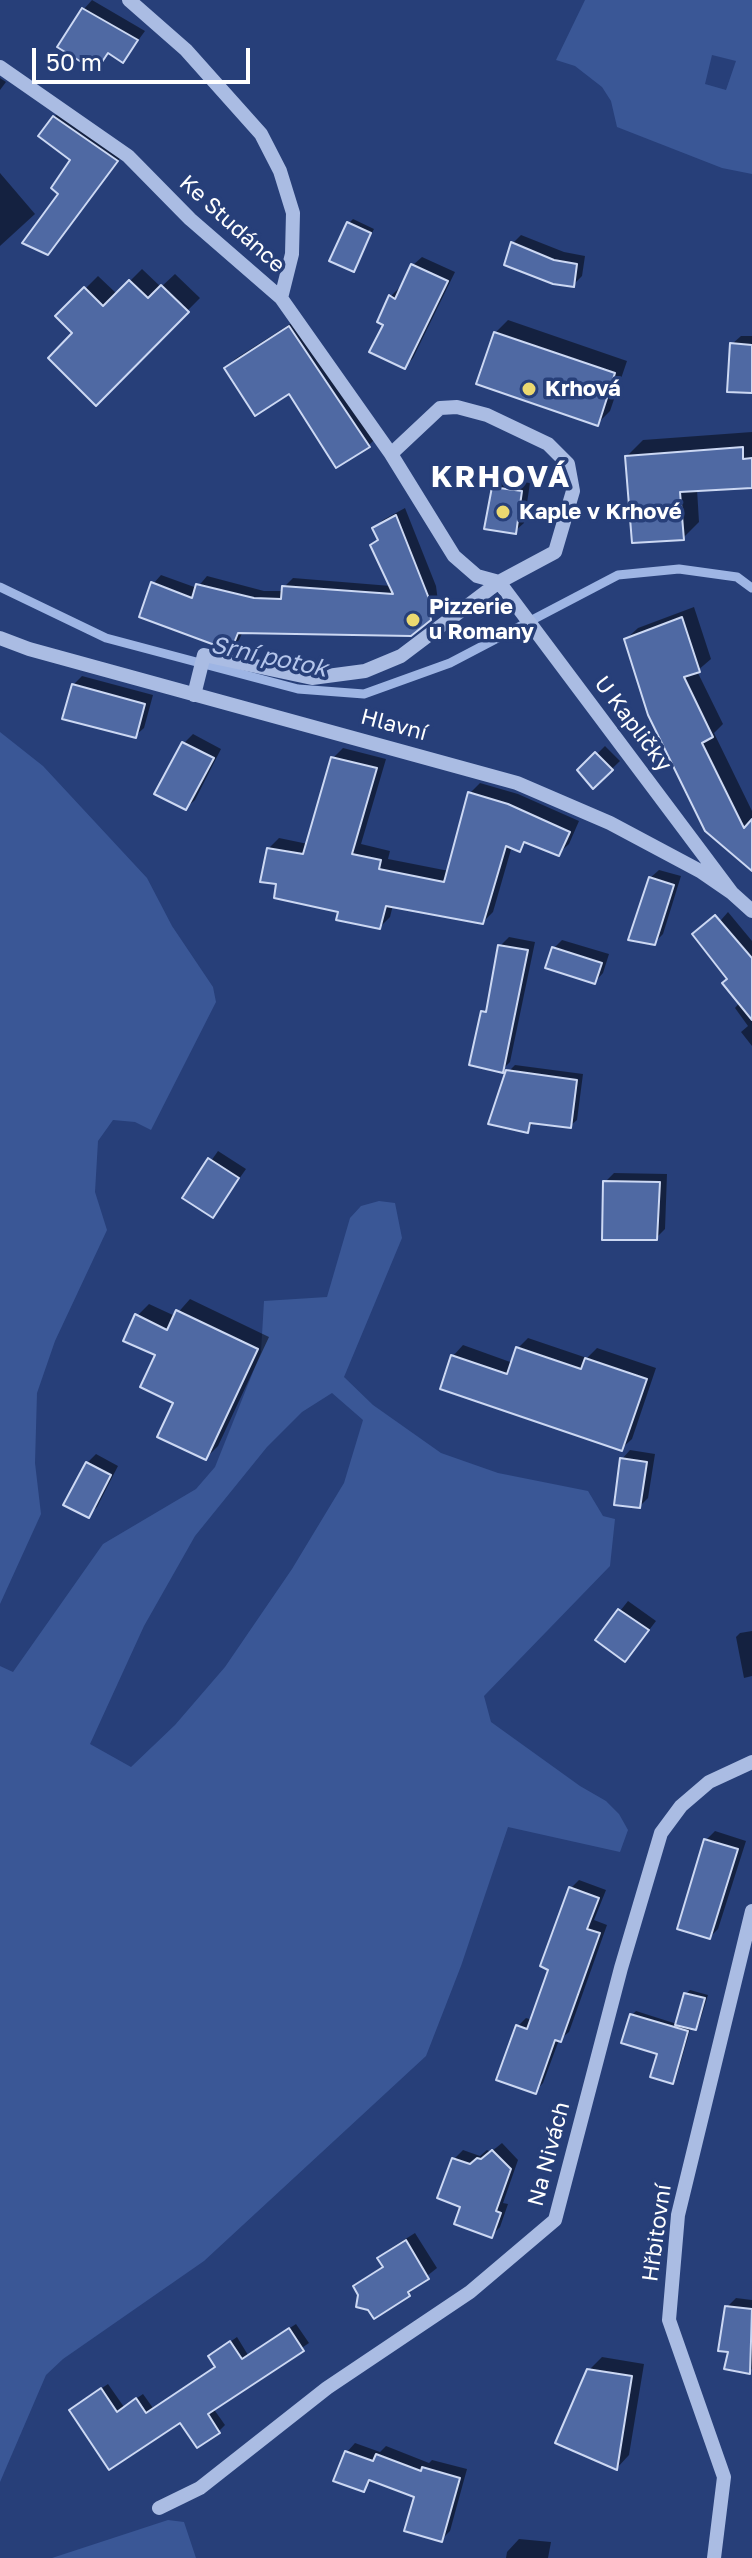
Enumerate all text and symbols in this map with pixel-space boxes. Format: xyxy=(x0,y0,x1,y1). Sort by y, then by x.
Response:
scale bar xyxy=(36,32,254,82)
text: 50 m xyxy=(46,47,102,76)
street label: Ke Studánce xyxy=(174,170,290,278)
place label: Krhová xyxy=(545,376,621,402)
marker: Krhová xyxy=(520,380,538,398)
district label: KRHOVÁ xyxy=(431,459,571,495)
place label: Kaple v Krhové xyxy=(519,499,682,525)
marker: Kaple v Krhové xyxy=(494,503,512,521)
place label: Pizzerie u Romany xyxy=(429,594,534,646)
marker: Pizzerie u Romany xyxy=(404,611,422,629)
water label: Srní potok xyxy=(208,631,330,683)
street label: U Kapličky xyxy=(589,671,677,777)
street label: Hlavní xyxy=(358,704,430,746)
street label: Na Nivách xyxy=(522,2099,576,2209)
street label: Hřbitovní xyxy=(637,2183,677,2283)

